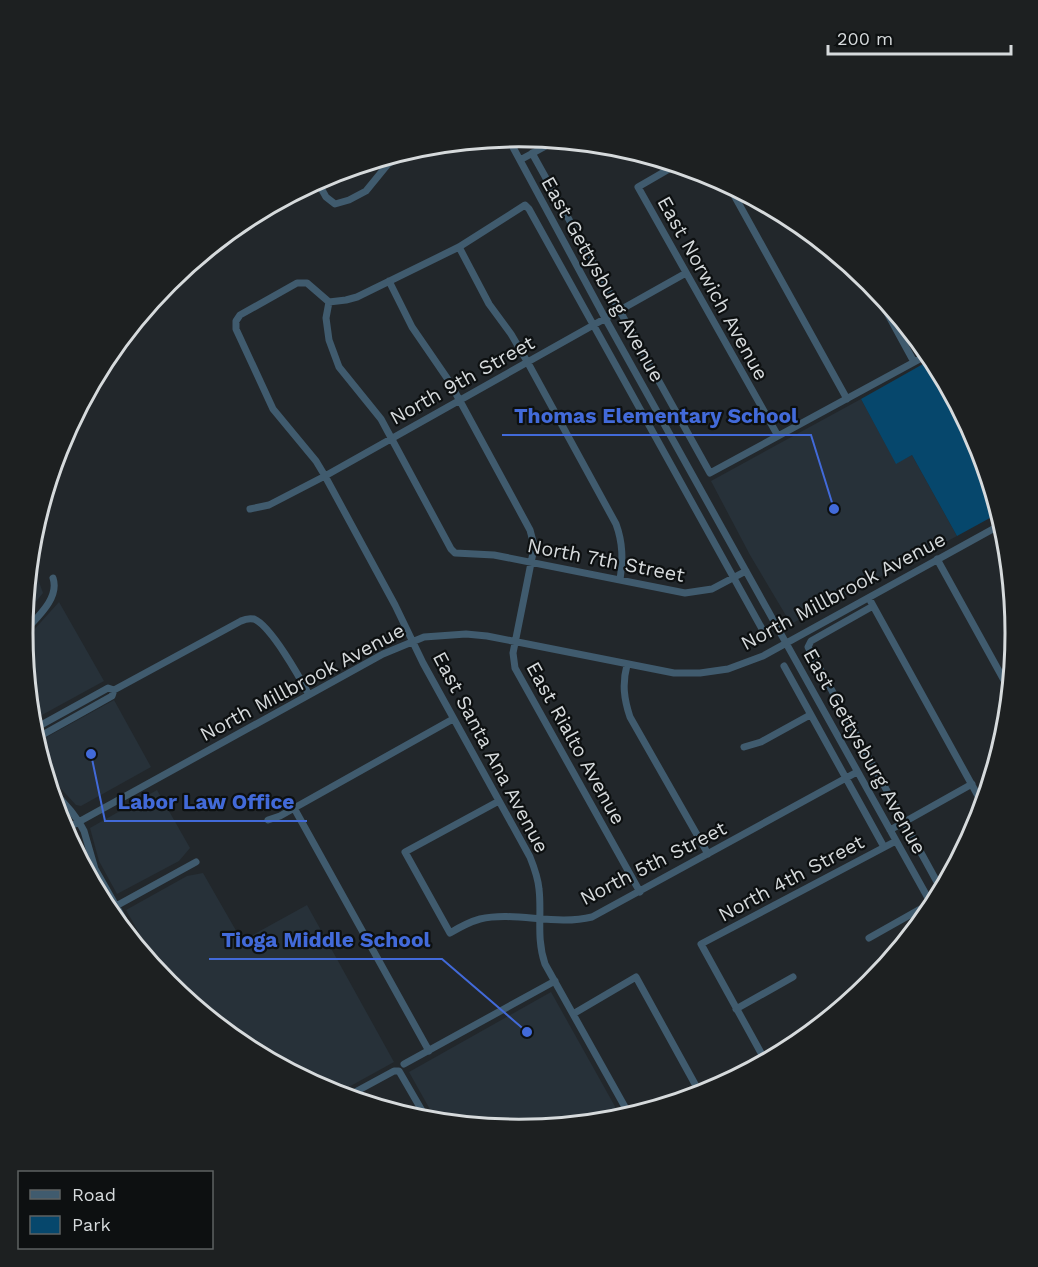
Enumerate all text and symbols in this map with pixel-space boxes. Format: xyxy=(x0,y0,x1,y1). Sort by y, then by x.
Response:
scale bar xyxy=(828,18,1011,56)
text: 200 m xyxy=(837,28,893,49)
street label: East Gettysburg Avenue xyxy=(536,172,670,386)
street label: East Norwich Avenue xyxy=(652,192,774,384)
street label: North 9th Street xyxy=(385,330,539,430)
callout: Thomas Elementary School xyxy=(502,396,811,435)
text: Thomas Elementary School xyxy=(514,403,798,428)
street label: North Millbrook Avenue xyxy=(737,527,949,655)
street label: North 7th Street xyxy=(525,533,687,587)
street label: North Millbrook Avenue xyxy=(196,618,408,746)
street label: East Gettysburg Avenue xyxy=(798,644,932,858)
street label: East Santa Ana Avenue xyxy=(428,647,554,857)
street label: East Rialto Avenue xyxy=(521,657,631,829)
callout: Labor Law Office xyxy=(105,782,307,821)
text: Labor Law Office xyxy=(118,789,294,814)
street label: North 5th Street xyxy=(576,815,731,910)
street label: North 4th Street xyxy=(714,829,869,927)
callout: Tioga Middle School xyxy=(209,920,442,959)
text: Tioga Middle School xyxy=(222,927,431,952)
legend xyxy=(18,1171,213,1249)
text: Road xyxy=(72,1184,116,1205)
text: Park xyxy=(72,1214,111,1235)

